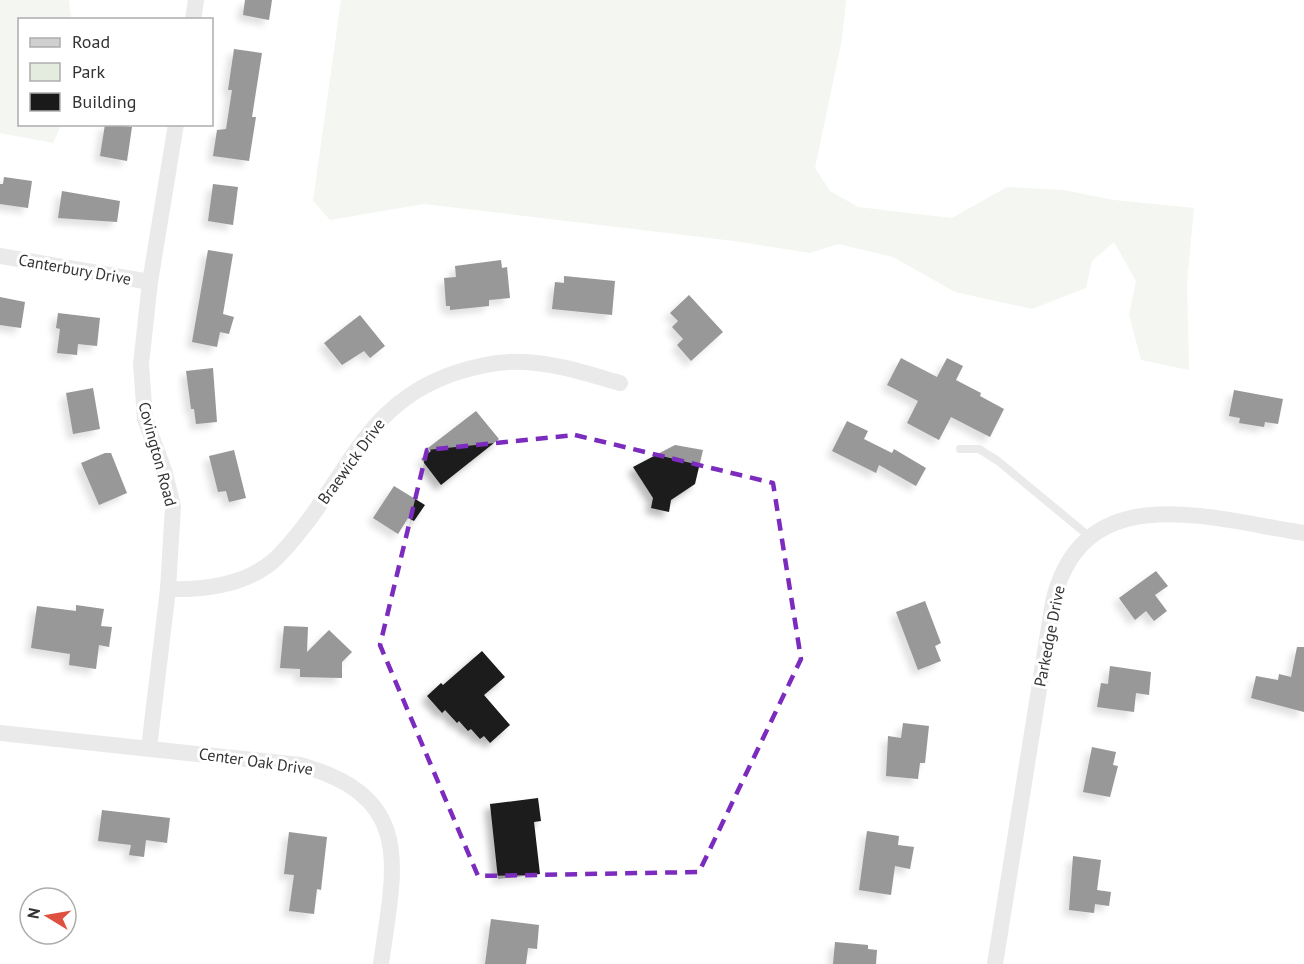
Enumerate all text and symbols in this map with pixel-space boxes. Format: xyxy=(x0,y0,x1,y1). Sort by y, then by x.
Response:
legend xyxy=(18,18,213,126)
text: Road xyxy=(72,30,110,53)
text: Park xyxy=(72,60,105,83)
text: Building xyxy=(72,90,136,113)
street label: Canterbury Drive xyxy=(17,249,133,289)
street label: Covington Road xyxy=(134,400,182,508)
street label: Braewick Drive xyxy=(313,414,389,508)
street label: Parkedge Drive xyxy=(1029,584,1069,688)
street label: Center Oak Drive xyxy=(198,743,314,779)
north arrow xyxy=(18,886,78,946)
text: N xyxy=(22,906,44,920)

